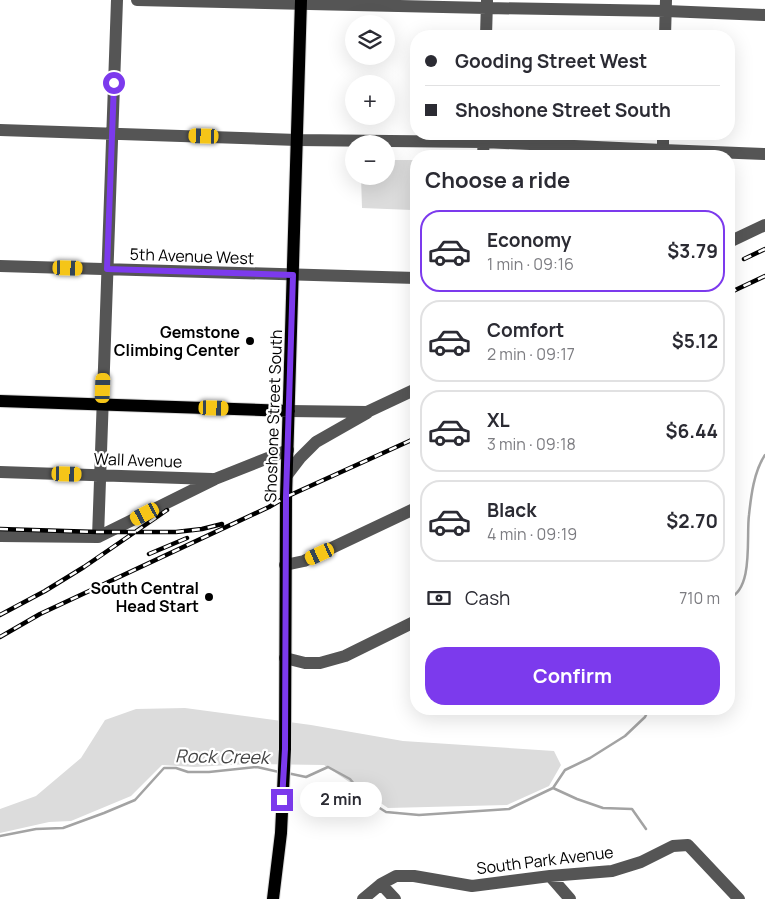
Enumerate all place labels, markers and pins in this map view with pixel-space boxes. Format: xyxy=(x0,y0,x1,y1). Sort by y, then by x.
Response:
place label: Gemstone Climbing Center xyxy=(114,321,240,361)
marker: Gemstone Climbing Center xyxy=(244,335,256,347)
place label: South Central Head Start xyxy=(90,577,199,617)
marker: South Central Head Start xyxy=(203,591,215,603)

